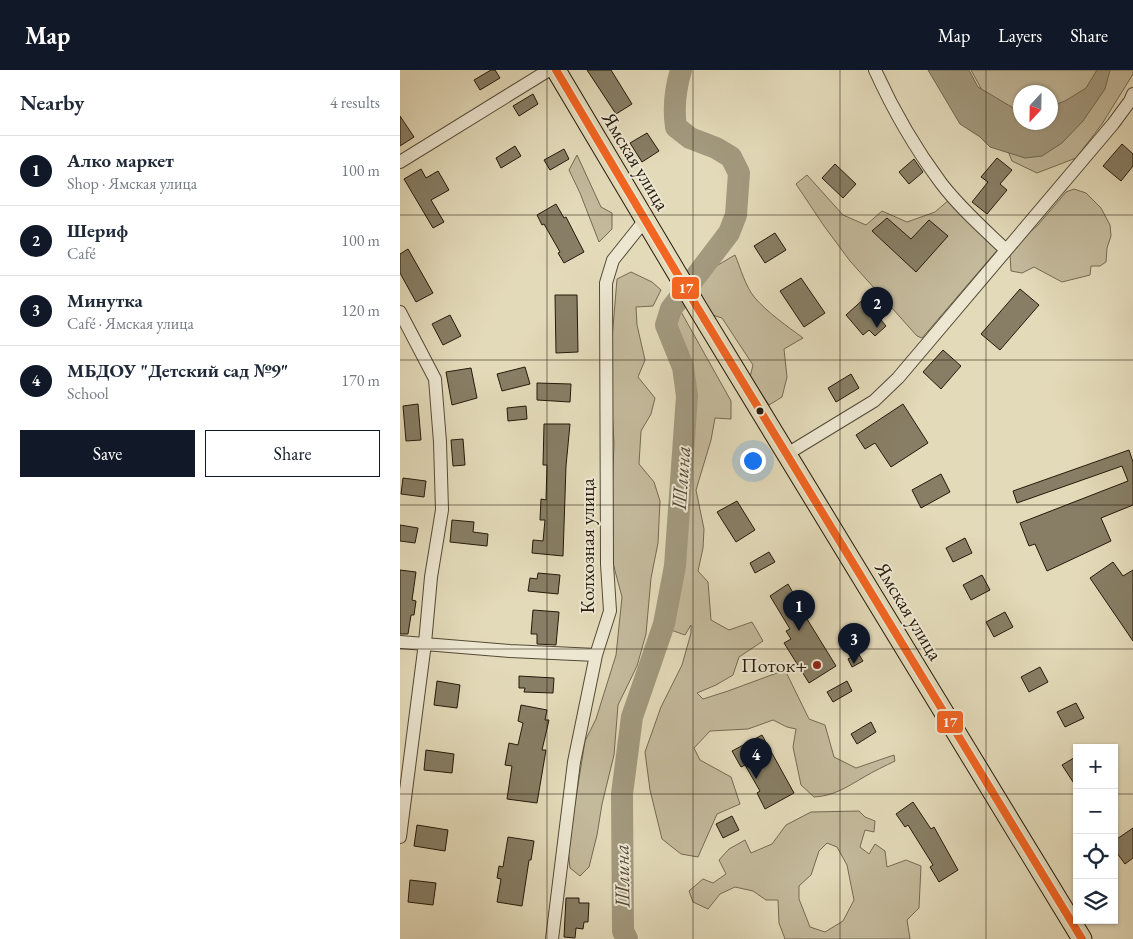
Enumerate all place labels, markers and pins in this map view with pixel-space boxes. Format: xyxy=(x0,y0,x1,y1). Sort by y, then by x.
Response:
pin: 2 xyxy=(861,287,893,328)
unlabelled marker xyxy=(755,406,765,416)
pin: 1 xyxy=(783,590,815,631)
pin: 3 xyxy=(838,623,870,664)
place label: Поток+ xyxy=(741,652,807,678)
marker: Поток+ xyxy=(811,659,823,671)
pin: 4 xyxy=(740,738,772,779)

